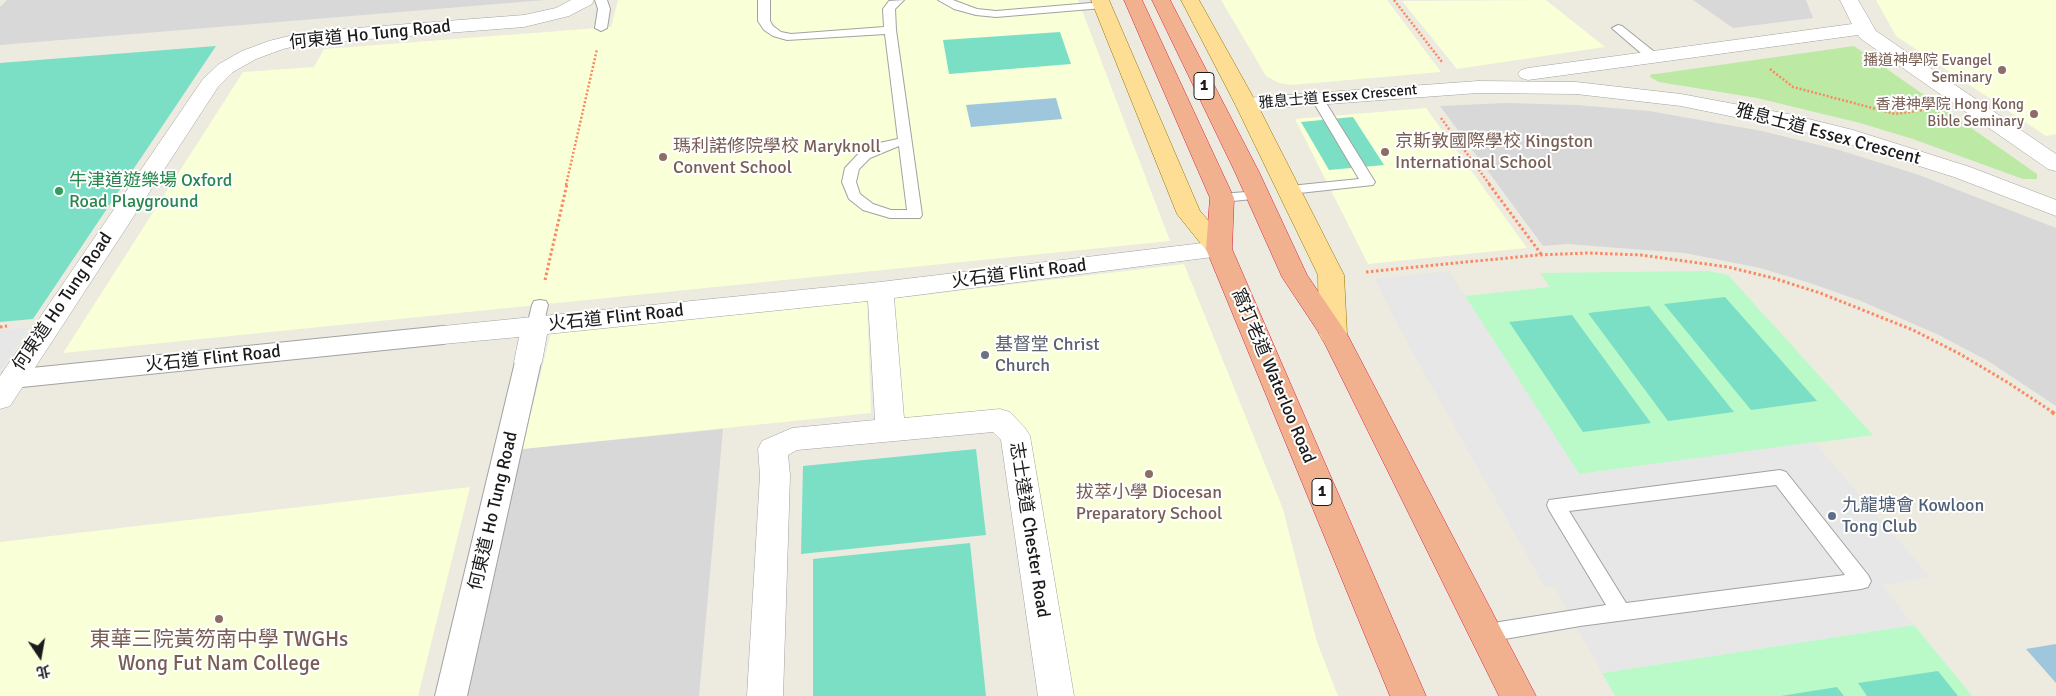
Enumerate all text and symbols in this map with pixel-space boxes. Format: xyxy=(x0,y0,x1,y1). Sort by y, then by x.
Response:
street label: 何東道 Ho Tung Road xyxy=(288,16,452,54)
place label: 播道神學院 Evangel Seminary xyxy=(1863,52,1992,87)
marker: 播道神學院 Evangel Seminary xyxy=(1996,64,2008,76)
road number: 1 xyxy=(1194,72,1214,100)
street label: 雅息士道 Essex Crescent xyxy=(1258,81,1418,113)
place label: 香港神學院 Hong Kong Bible Seminary xyxy=(1876,96,2024,131)
street label: 雅息士道 Essex Crescent xyxy=(1733,100,1923,170)
marker: 香港神學院 Hong Kong Bible Seminary xyxy=(2028,108,2040,120)
place label: 京斯敦國際學校 Kingston International School xyxy=(1395,131,1593,173)
place label: 瑪利諾修院學校 Maryknoll Convent School xyxy=(673,136,881,178)
marker: 京斯敦國際學校 Kingston International School xyxy=(1379,146,1391,158)
marker: 瑪利諾修院學校 Maryknoll Convent School xyxy=(657,151,669,163)
place label: 牛津道遊樂場 Oxford Road Playground xyxy=(69,170,232,212)
marker: 牛津道遊樂場 Oxford Road Playground xyxy=(53,185,65,197)
street label: 何東道 Ho Tung Road xyxy=(9,229,117,375)
street label: 火石道 Flint Road xyxy=(950,255,1088,293)
street label: 窩打老道 Waterloo Road xyxy=(1226,285,1320,467)
street label: 火石道 Flint Road xyxy=(547,300,685,336)
place label: 基督堂 Christ Church xyxy=(995,334,1100,376)
street label: 火石道 Flint Road xyxy=(144,341,282,377)
marker: 基督堂 Christ Church xyxy=(979,349,991,361)
street label: 何東道 Ho Tung Road xyxy=(465,429,523,593)
street label: 志士達道 Chester Road xyxy=(1004,441,1054,619)
marker: 拔萃小學 Diocesan Preparatory School xyxy=(1143,468,1155,480)
road number: 1 xyxy=(1312,478,1332,506)
place label: 拔萃小學 Diocesan Preparatory School xyxy=(1076,482,1222,524)
place label: 九龍塘會 Kowloon Tong Club xyxy=(1842,495,1984,538)
marker: 九龍塘會 Kowloon Tong Club xyxy=(1826,510,1838,522)
marker: 東華三院黃笏南中學 TWGHs Wong Fut Nam College xyxy=(213,613,225,625)
place label: 東華三院黃笏南中學 TWGHs Wong Fut Nam College xyxy=(90,627,348,677)
north arrow xyxy=(15,631,65,681)
text: 北 xyxy=(35,661,52,681)

